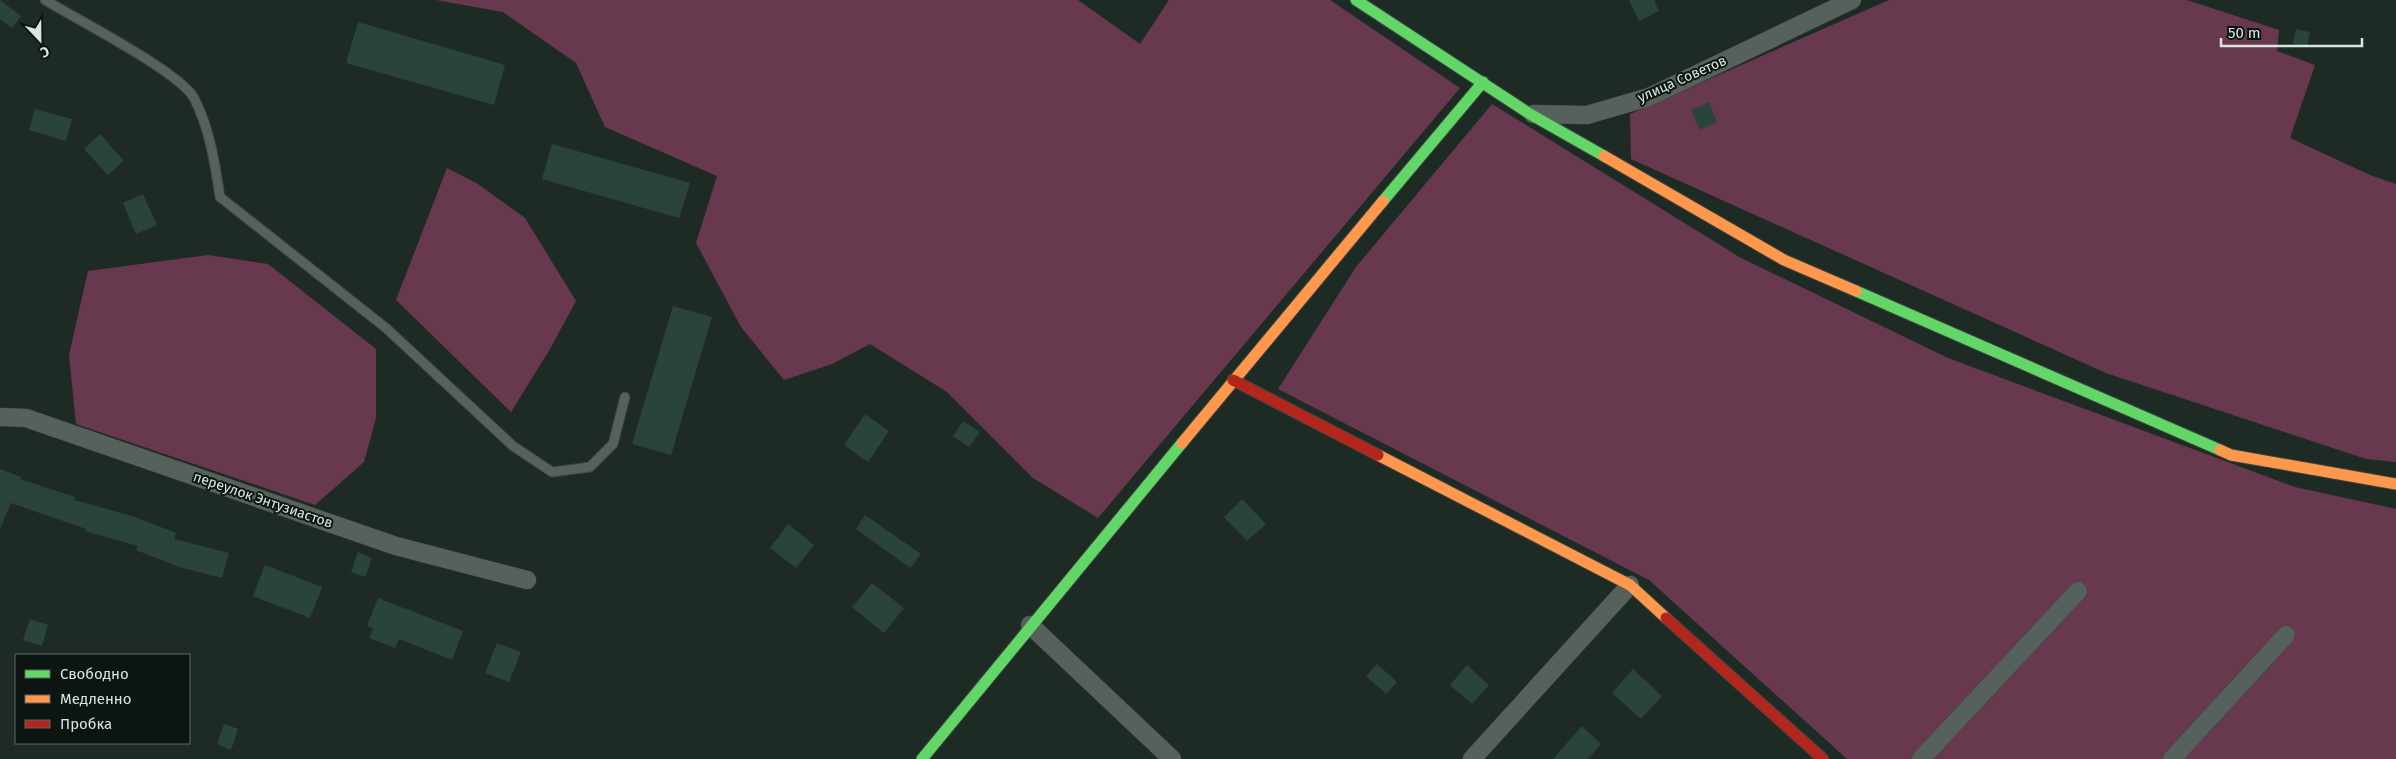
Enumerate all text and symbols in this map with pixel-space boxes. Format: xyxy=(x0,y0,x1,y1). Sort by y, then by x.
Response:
north arrow xyxy=(15,15,65,65)
scale bar xyxy=(2221,15,2362,47)
text: 50 m xyxy=(2228,24,2261,42)
text: С xyxy=(38,42,52,61)
street label: улица Советов xyxy=(1635,52,1729,106)
street label: переулок Энтузиастов xyxy=(191,468,335,532)
legend xyxy=(15,654,190,744)
text: Свободно xyxy=(60,665,129,683)
text: Медленно xyxy=(60,690,132,708)
text: Пробка xyxy=(60,715,112,733)

